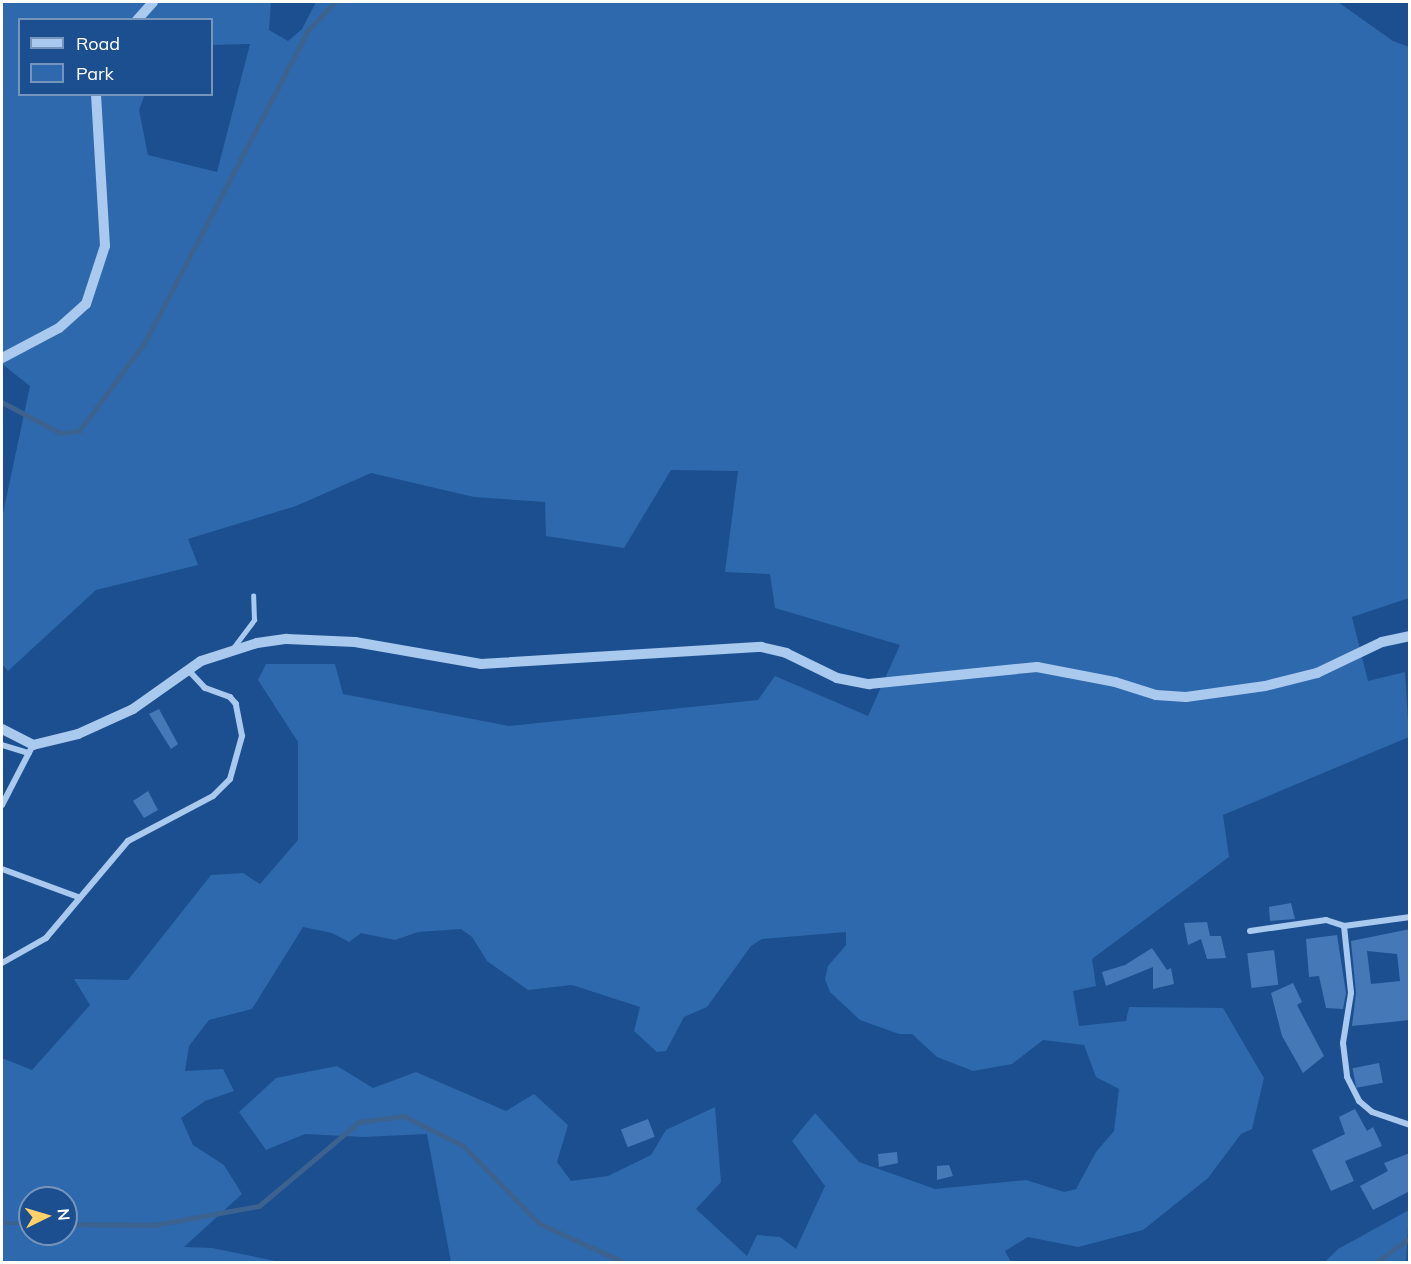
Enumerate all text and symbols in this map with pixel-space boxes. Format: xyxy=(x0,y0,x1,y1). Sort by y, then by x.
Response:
legend xyxy=(18,18,213,96)
text: Road xyxy=(76,32,120,55)
text: Park xyxy=(76,62,114,85)
north arrow xyxy=(18,1186,78,1246)
text: N xyxy=(53,1208,74,1222)

